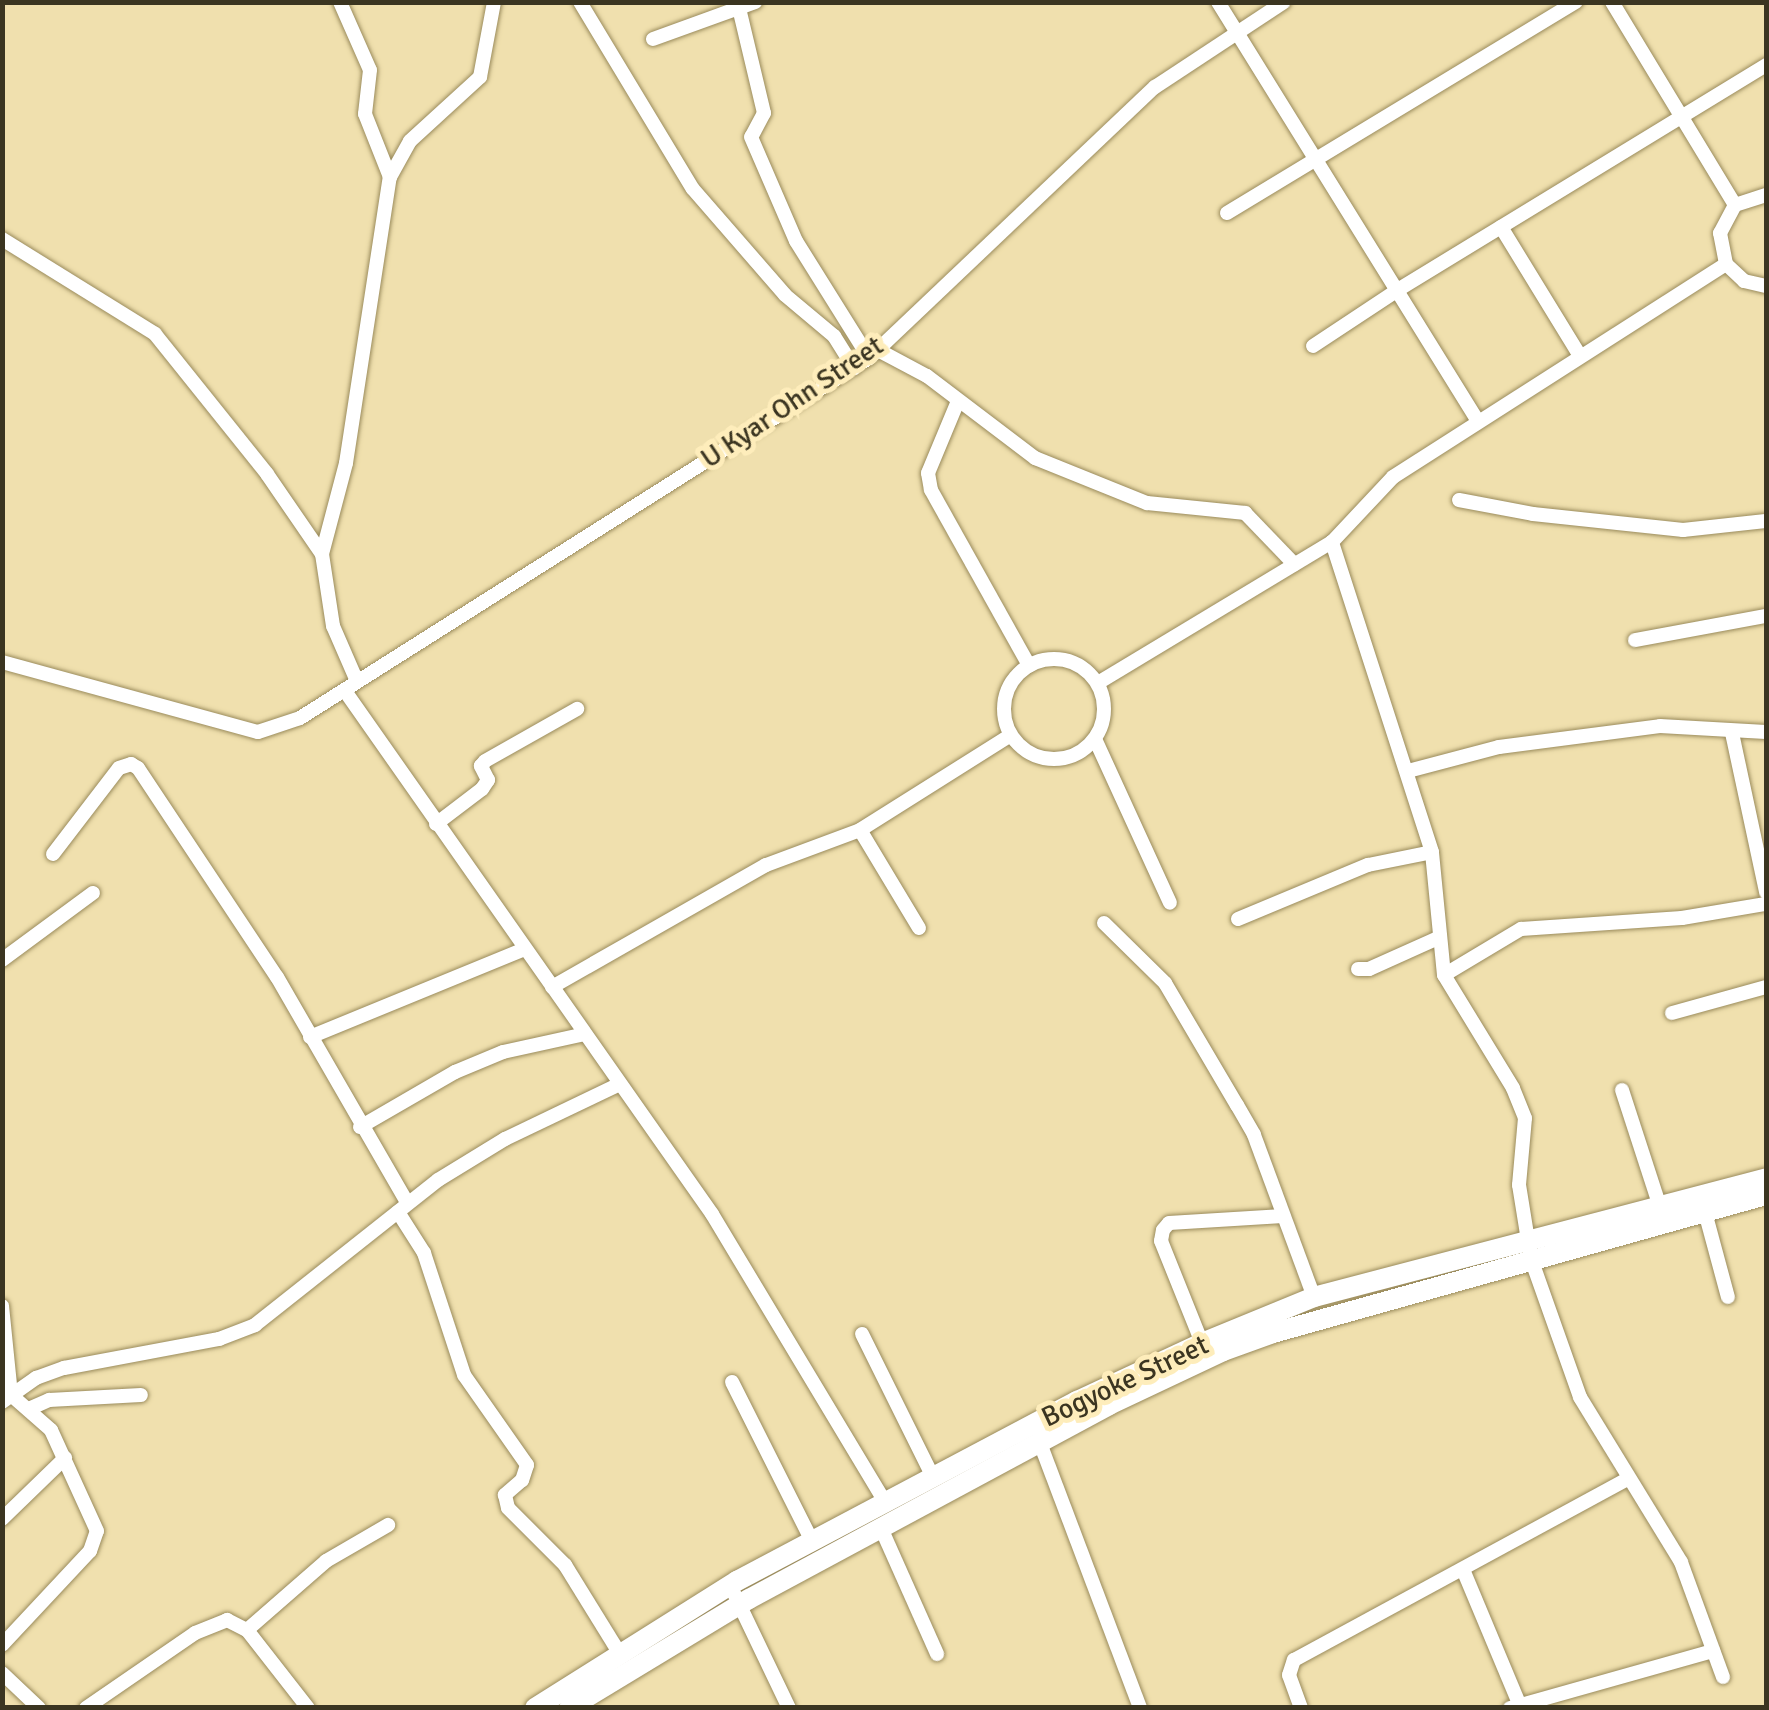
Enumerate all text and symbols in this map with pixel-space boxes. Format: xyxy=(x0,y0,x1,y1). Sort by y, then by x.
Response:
street label: U Kyar Ohn Street xyxy=(694,329,890,475)
street label: Bogyoke Street xyxy=(1036,1328,1214,1434)

